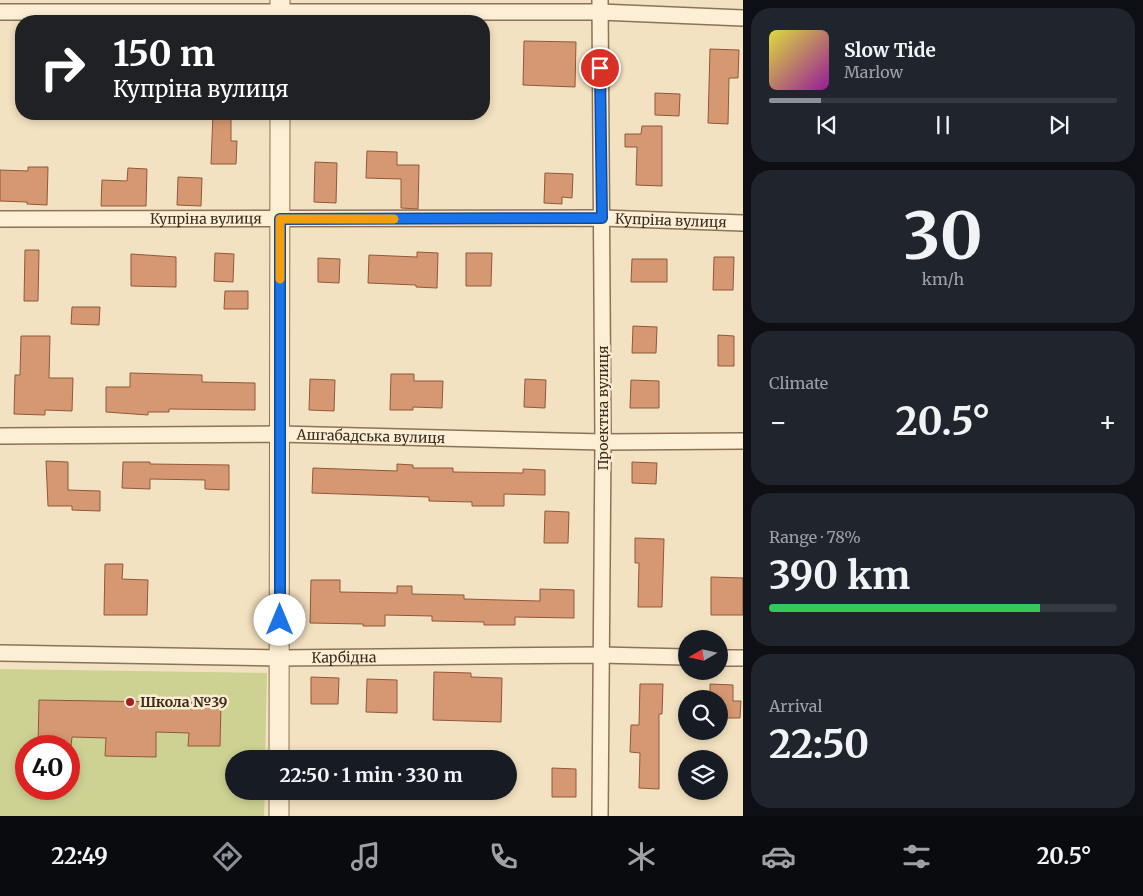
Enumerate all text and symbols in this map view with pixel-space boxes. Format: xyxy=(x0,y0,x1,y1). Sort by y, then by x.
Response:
text: 150 m xyxy=(113,32,215,76)
icon: right xyxy=(30,35,95,100)
text: Slow Tide xyxy=(844,38,936,62)
pin xyxy=(579,47,621,89)
icon: arrive xyxy=(586,54,614,82)
text: Marlow xyxy=(844,62,903,82)
text: Купріна вулиця xyxy=(113,75,289,103)
icon: previous xyxy=(813,111,841,139)
icon: pause xyxy=(929,111,957,139)
icon: next xyxy=(1045,111,1073,139)
text: 30 xyxy=(903,195,983,277)
street label: Купріна вулиця xyxy=(615,209,727,231)
street label: Купріна вулиця xyxy=(150,210,262,228)
text: km/h xyxy=(922,269,964,289)
street label: Проектна вулиця xyxy=(594,346,612,471)
text: Climate xyxy=(769,373,828,393)
text: 20.5° xyxy=(896,398,990,445)
text: − xyxy=(769,404,788,440)
text: + xyxy=(1098,404,1117,440)
street label: Ашгабадська вулиця xyxy=(295,425,445,447)
text: Range · 78% xyxy=(769,527,861,547)
text: 390 km xyxy=(769,552,910,599)
position arrow xyxy=(253,593,305,645)
north arrow xyxy=(678,630,728,680)
map controls xyxy=(678,630,728,800)
street label: Карбідна xyxy=(311,648,377,667)
button: search xyxy=(678,690,728,740)
place label: Школа №39 xyxy=(140,693,227,711)
marker: Школа №39 xyxy=(124,696,136,708)
text: Arrival xyxy=(769,696,822,716)
text: 22:50 xyxy=(769,721,869,768)
speed limit sign: 40 xyxy=(15,735,80,800)
button: layers xyxy=(678,750,728,800)
text: 22:50 · 1 min · 330 m xyxy=(279,763,463,787)
icon: directions xyxy=(210,839,245,874)
icon: music xyxy=(348,839,383,874)
icon: phone xyxy=(486,839,521,874)
icon: climate xyxy=(624,839,659,874)
icon: car xyxy=(761,839,796,874)
icon: filters xyxy=(899,839,934,874)
text: 22:49 xyxy=(51,842,108,870)
text: 20.5° xyxy=(1037,842,1092,870)

